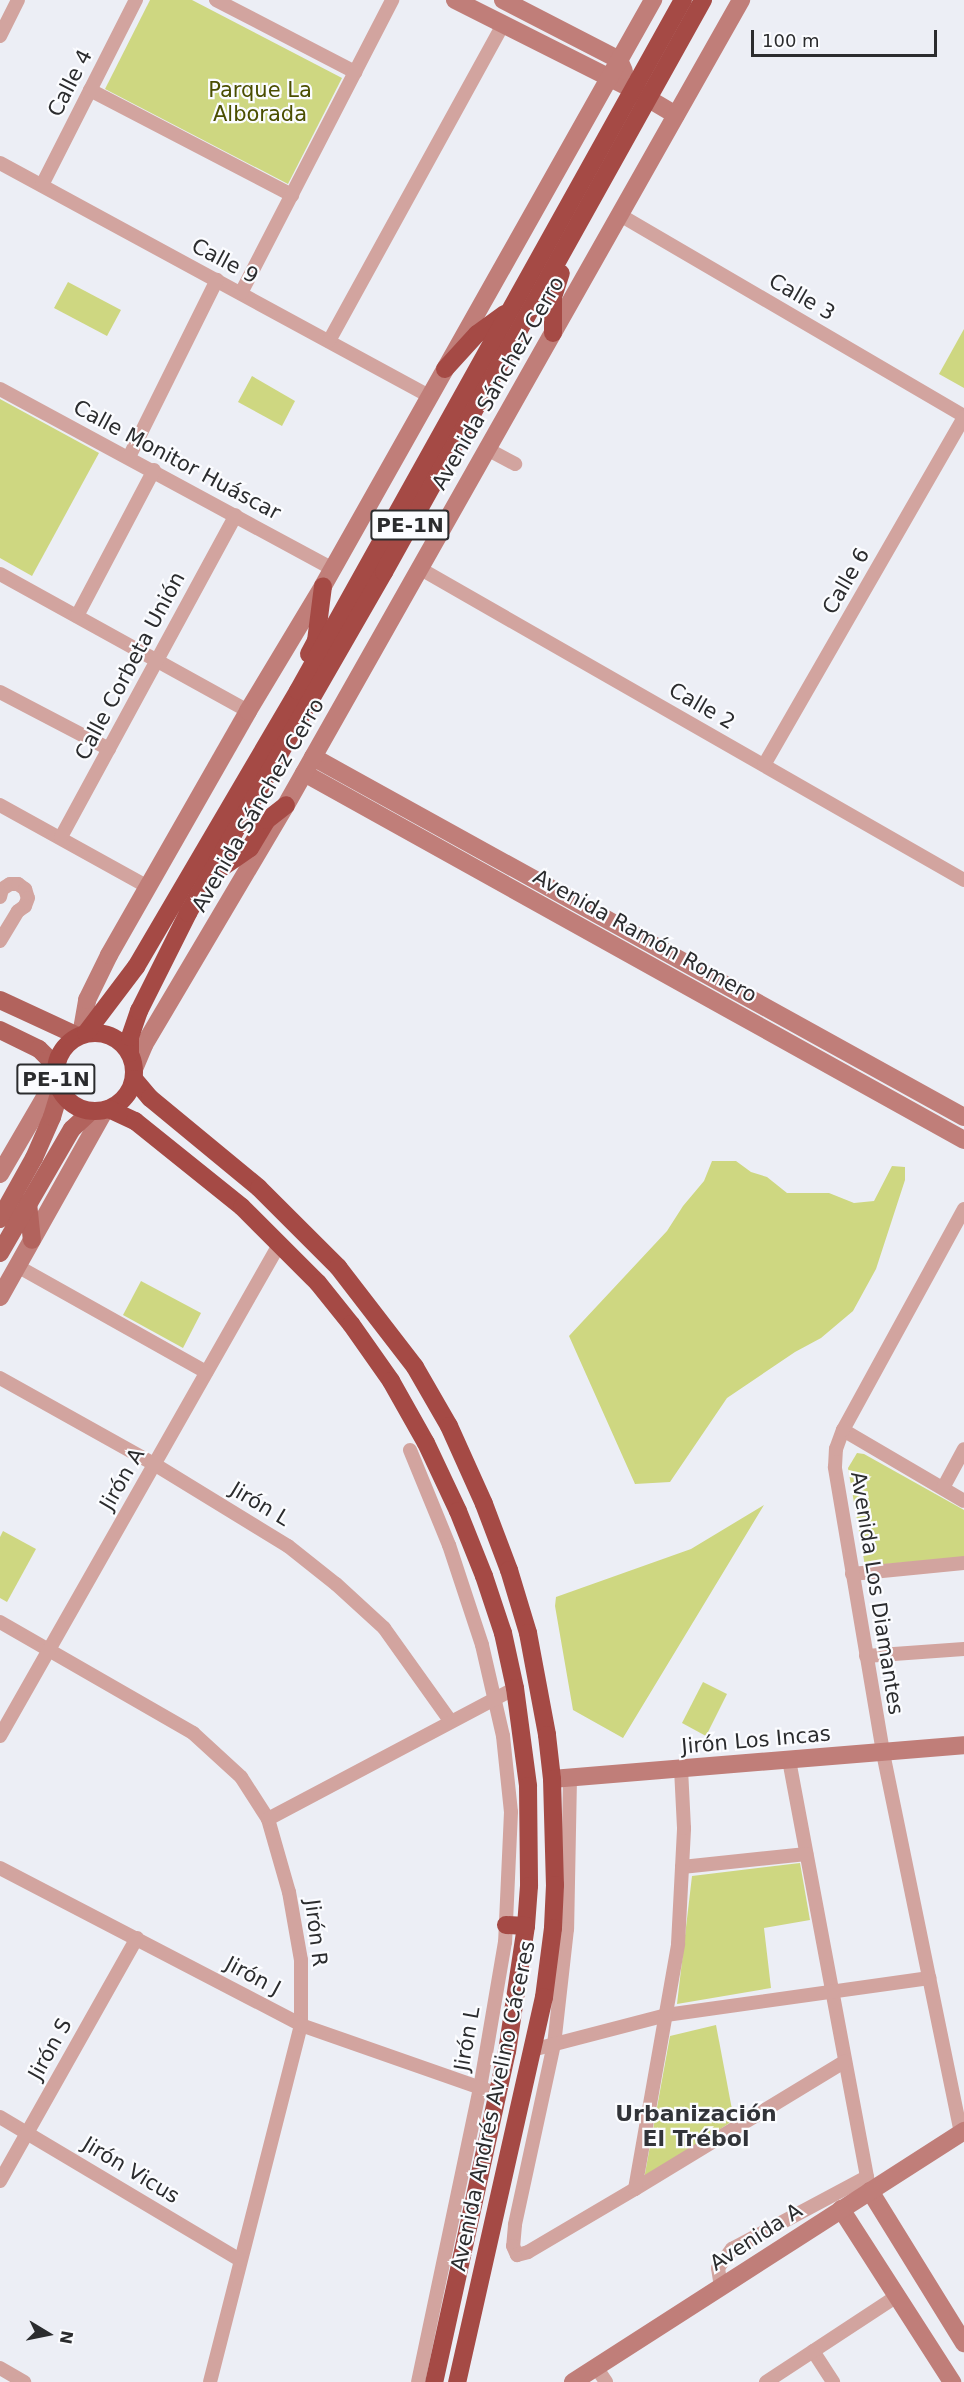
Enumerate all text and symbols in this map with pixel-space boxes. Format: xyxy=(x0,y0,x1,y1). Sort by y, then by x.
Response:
scale bar xyxy=(754,18,940,56)
text: 100 m xyxy=(762,30,820,51)
street label: Calle 4 xyxy=(42,45,98,121)
park label: Parque La Alborada xyxy=(208,77,312,127)
street label: Calle 9 xyxy=(187,233,263,289)
street label: Calle 3 xyxy=(764,268,840,326)
street label: Avenida Sánchez Cerro xyxy=(427,272,569,494)
street label: Calle Monitor Huáscar xyxy=(69,395,285,525)
road number: PE-1N xyxy=(370,508,450,542)
street label: Calle 6 xyxy=(817,543,875,619)
street label: Calle Corbeta Unión xyxy=(70,568,190,764)
street label: Calle 2 xyxy=(664,677,740,735)
street label: Avenida Sánchez Cerro xyxy=(187,694,329,916)
street label: Avenida Ramón Romero xyxy=(529,864,761,1008)
road number: PE-1N xyxy=(16,1062,97,1096)
street label: Jirón A xyxy=(94,1444,150,1514)
street label: Avenida Los Diamantes xyxy=(845,1470,909,1716)
street label: Jirón L xyxy=(226,1477,294,1531)
street label: Jirón Los Incas xyxy=(680,1721,832,1759)
street label: Jirón R xyxy=(299,1898,333,1968)
street label: Avenida Andrés Avelino Cáceres xyxy=(446,1938,540,2274)
street label: Jirón J xyxy=(221,1951,285,2001)
street label: Jirón L xyxy=(449,2005,485,2073)
street label: Jirón S xyxy=(23,2014,77,2084)
district label: Urbanización El Trébol xyxy=(615,2100,777,2152)
street label: Jirón Vicus xyxy=(78,2131,184,2209)
street label: Avenida A xyxy=(705,2198,807,2276)
north arrow xyxy=(18,2304,78,2364)
text: N xyxy=(56,2329,77,2345)

